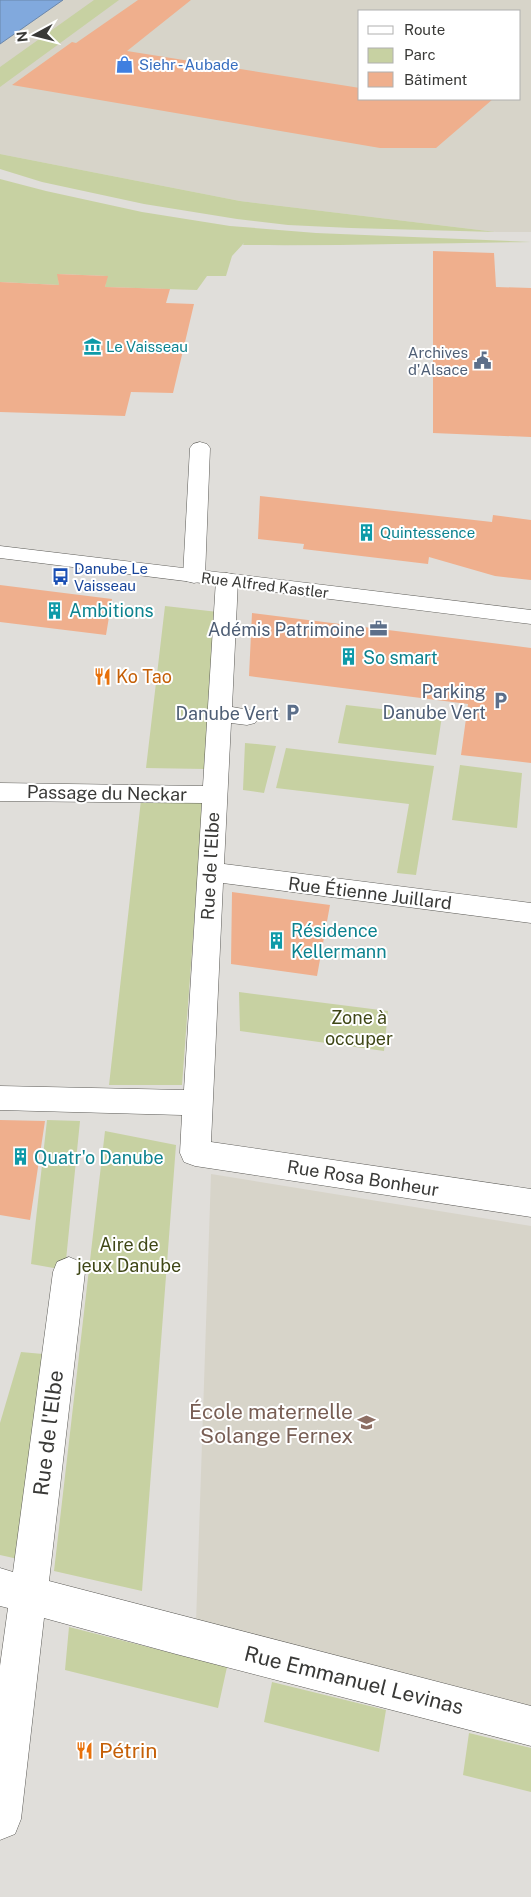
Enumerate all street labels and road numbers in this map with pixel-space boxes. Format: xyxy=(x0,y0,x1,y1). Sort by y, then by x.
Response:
street label: Rue Alfred Kastler xyxy=(200,569,330,601)
street label: Passage du Neckar xyxy=(27,781,187,805)
street label: Rue de l'Elbe xyxy=(197,811,223,921)
street label: Rue Étienne Juillard xyxy=(287,872,453,913)
street label: Rue Rosa Bonheur xyxy=(286,1156,440,1200)
street label: Rue de l'Elbe xyxy=(28,1369,68,1497)
street label: Rue Emmanuel Levinas xyxy=(242,1641,466,1719)

